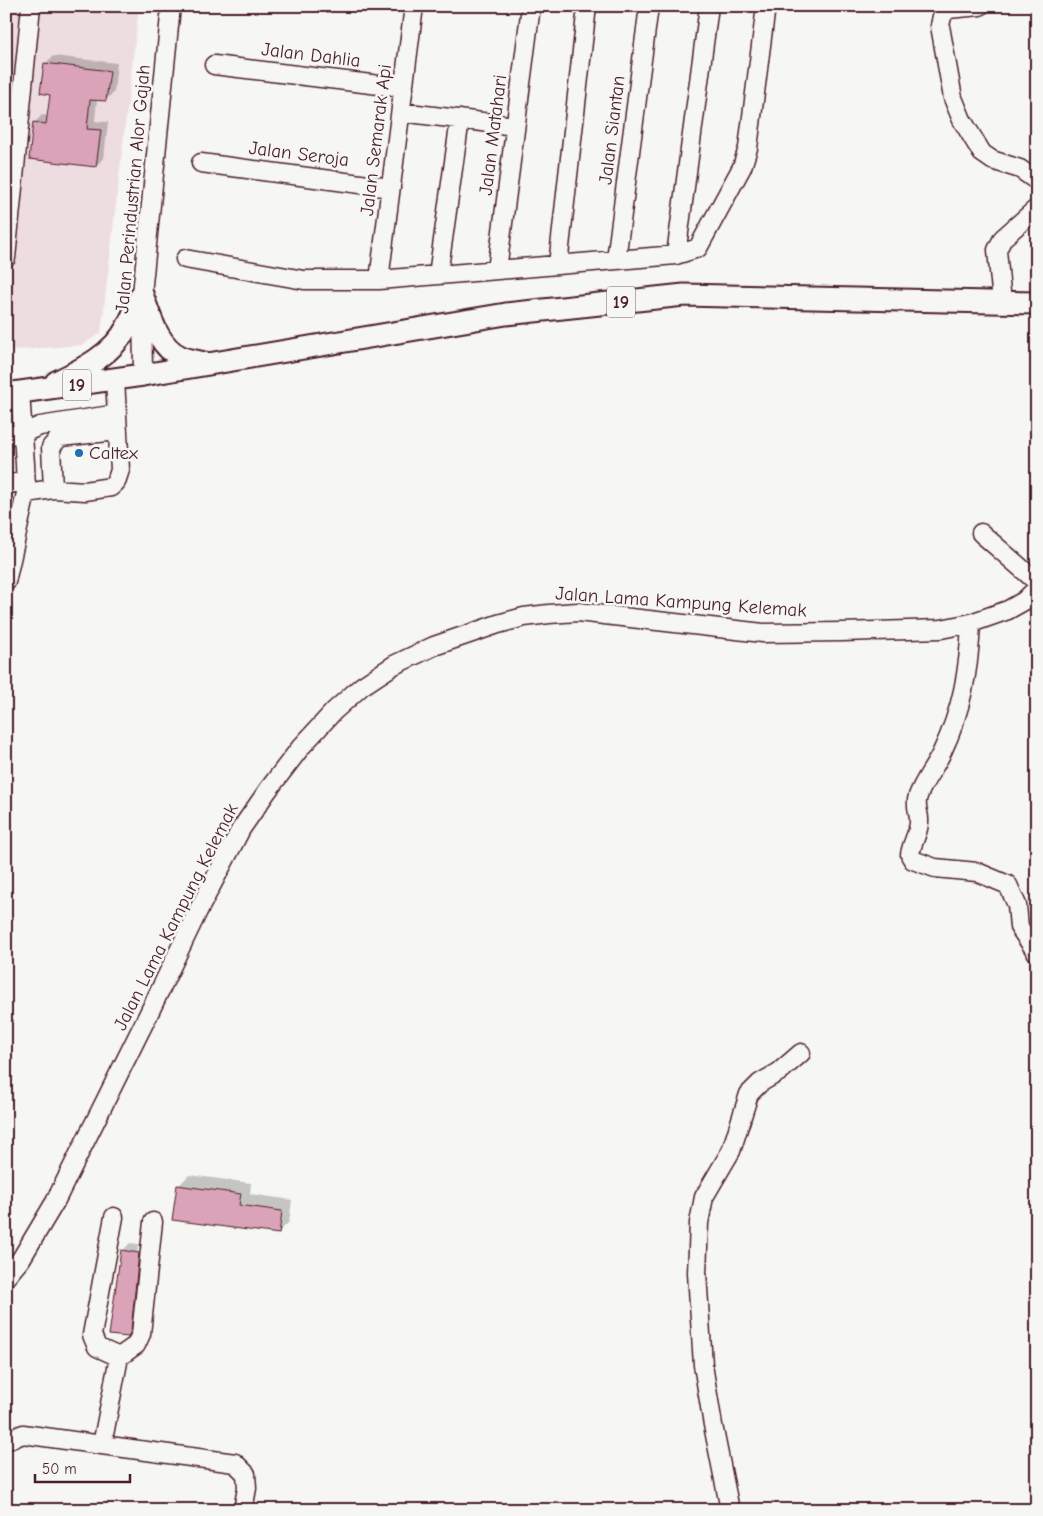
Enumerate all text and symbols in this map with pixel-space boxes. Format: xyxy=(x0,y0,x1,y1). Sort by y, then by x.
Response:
street label: Jalan Dahlia xyxy=(260,38,362,72)
street label: Jalan Semarak Api xyxy=(356,63,396,217)
street label: Jalan Perindustrian Alor Gajah xyxy=(111,64,155,314)
street label: Jalan Matahari xyxy=(475,73,511,197)
street label: Jalan Siantan xyxy=(594,74,630,186)
street label: Jalan Seroja xyxy=(248,137,350,171)
road number: 19 xyxy=(607,286,635,318)
road number: 19 xyxy=(63,370,91,400)
place label: Caltex xyxy=(89,442,139,464)
marker: Caltex xyxy=(73,447,85,459)
street label: Jalan Lama Kampung Kelemak xyxy=(555,582,808,622)
street label: Jalan Lama Kampung Kelemak xyxy=(109,799,243,1034)
scale bar xyxy=(35,1451,130,1483)
text: 50 m xyxy=(42,1460,77,1478)

